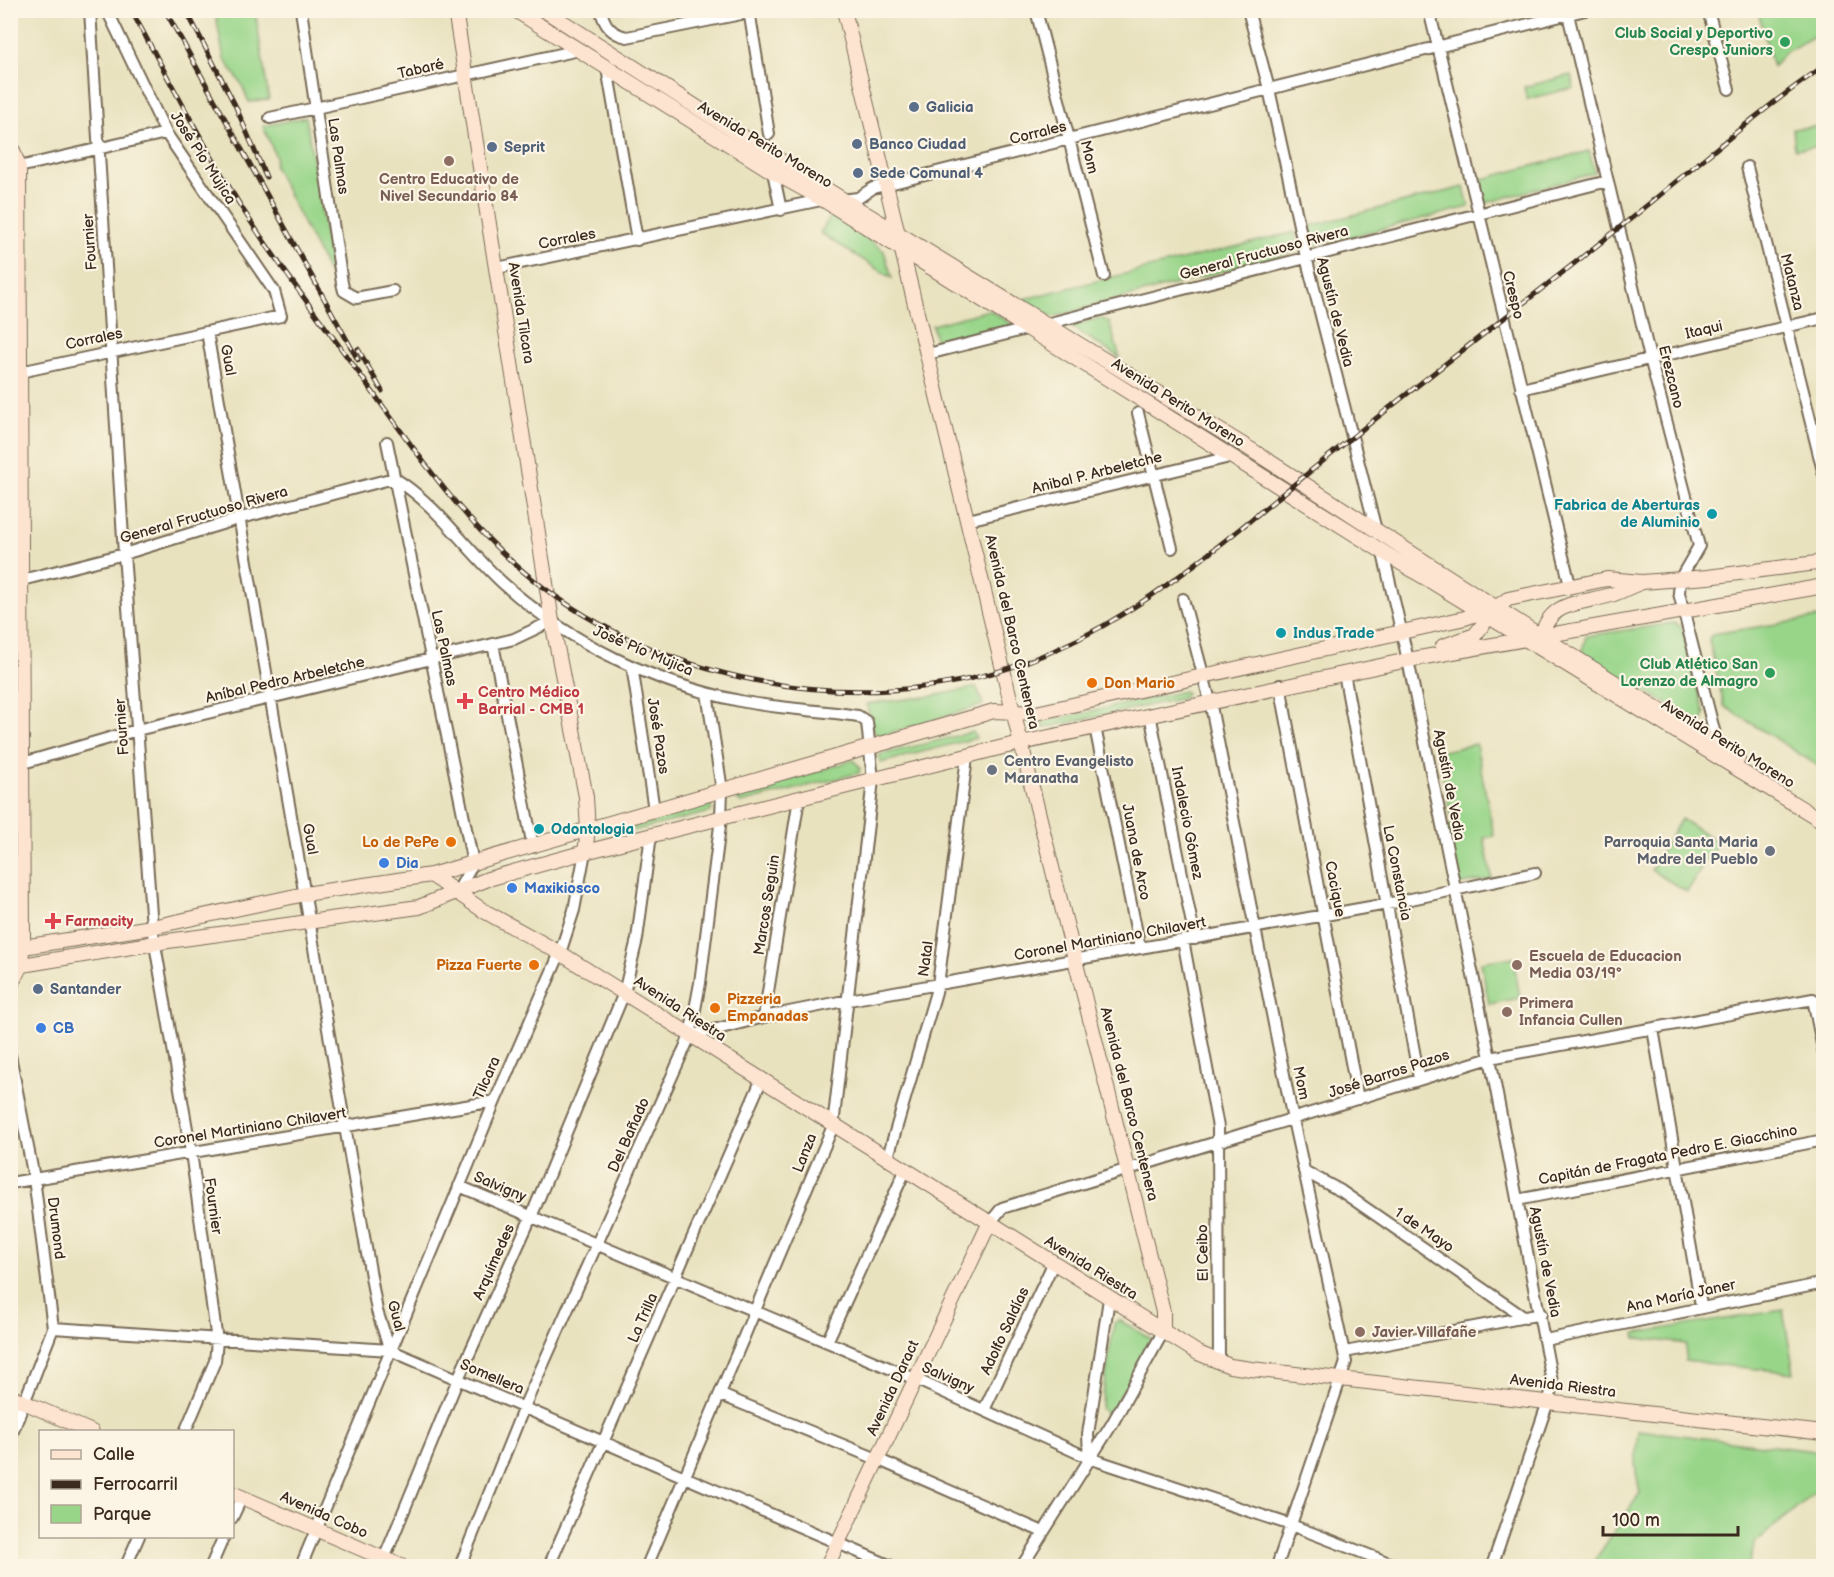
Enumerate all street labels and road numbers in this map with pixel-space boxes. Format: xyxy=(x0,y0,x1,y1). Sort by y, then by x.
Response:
street label: Tabaré xyxy=(396,54,446,84)
street label: Avenida Perito Moreno xyxy=(694,97,836,193)
street label: José Pío Mujica xyxy=(166,108,240,208)
street label: Las Palmas xyxy=(323,116,353,196)
street label: Corrales xyxy=(1008,117,1069,149)
street label: Mom xyxy=(1076,138,1102,176)
street label: Fournier xyxy=(78,212,101,271)
street label: General Fructuoso Rivera xyxy=(1178,221,1350,285)
street label: Corrales xyxy=(537,224,598,254)
street label: Matanza xyxy=(1776,252,1808,312)
street label: Agustín de Vedia xyxy=(1312,255,1358,369)
street label: Avenida Tilcara xyxy=(504,261,538,365)
street label: Crespo xyxy=(1498,269,1528,321)
street label: Itaqui xyxy=(1683,316,1725,344)
street label: Corrales xyxy=(64,324,125,354)
street label: Gual xyxy=(216,343,240,377)
street label: Erezcano xyxy=(1654,343,1688,411)
street label: Avenida Perito Moreno xyxy=(1108,354,1248,452)
street label: Anibal P. Arbeletche xyxy=(1030,448,1164,498)
street label: General Fructuoso Rivera xyxy=(118,482,290,548)
street label: Avenida del Barco Centenera xyxy=(980,533,1044,731)
street label: Las Palmas xyxy=(427,608,461,688)
street label: José Pío Mujica xyxy=(590,621,696,681)
street label: Aníbal Pedro Arbeletche xyxy=(203,652,367,708)
street label: Avenida Perito Moreno xyxy=(1658,695,1798,793)
street label: Fournier xyxy=(110,697,133,756)
street label: José Pazos xyxy=(643,697,673,776)
street label: Agustín de Vedia xyxy=(1429,728,1469,842)
street label: Indalecio Gómez xyxy=(1167,765,1207,882)
street label: Juana de Arco xyxy=(1117,802,1155,902)
street label: Gual xyxy=(298,822,322,856)
street label: La Constancia xyxy=(1378,824,1416,922)
street label: Marcos Seguin xyxy=(750,854,784,956)
street label: Cacique xyxy=(1320,859,1350,919)
street label: Coronel Martiniano Chilavert xyxy=(1013,913,1208,965)
street label: Natal xyxy=(914,940,938,978)
street label: Avenida Riestra xyxy=(630,972,730,1046)
street label: Avenida del Barco Centenera xyxy=(1096,1005,1162,1203)
street label: José Barros Pazos xyxy=(1326,1045,1452,1103)
street label: Tilcara xyxy=(469,1053,505,1103)
street label: Mom xyxy=(1288,1065,1314,1101)
street label: Del Bañado xyxy=(604,1095,654,1175)
street label: Coronel Martiniano Chilavert xyxy=(152,1103,348,1153)
street label: Capitán de Fragata Pedro E. Giacchino xyxy=(1537,1121,1799,1189)
street label: Lanza xyxy=(789,1131,821,1175)
street label: Salvigny xyxy=(471,1167,529,1207)
street label: Fournier xyxy=(200,1176,226,1236)
street label: Drumond xyxy=(43,1196,69,1260)
street label: 1 de Mayo xyxy=(1391,1203,1457,1257)
street label: Agustín de Vedia xyxy=(1525,1205,1565,1319)
street label: Arquímedes xyxy=(469,1221,519,1303)
street label: El Ceibo xyxy=(1193,1224,1213,1282)
street label: Avenida Riestra xyxy=(1041,1232,1141,1304)
street label: Ana María Janer xyxy=(1625,1275,1738,1317)
street label: Adolfo Saldías xyxy=(976,1284,1034,1378)
street label: La Trilla xyxy=(624,1290,662,1346)
street label: Gual xyxy=(383,1298,409,1334)
street label: Avenida Daract xyxy=(863,1337,924,1439)
street label: Somellera xyxy=(457,1355,527,1399)
street label: Salvigny xyxy=(919,1358,977,1398)
street label: Avenida Riestra xyxy=(1509,1370,1617,1402)
street label: Avenida Cobo xyxy=(277,1487,371,1543)

